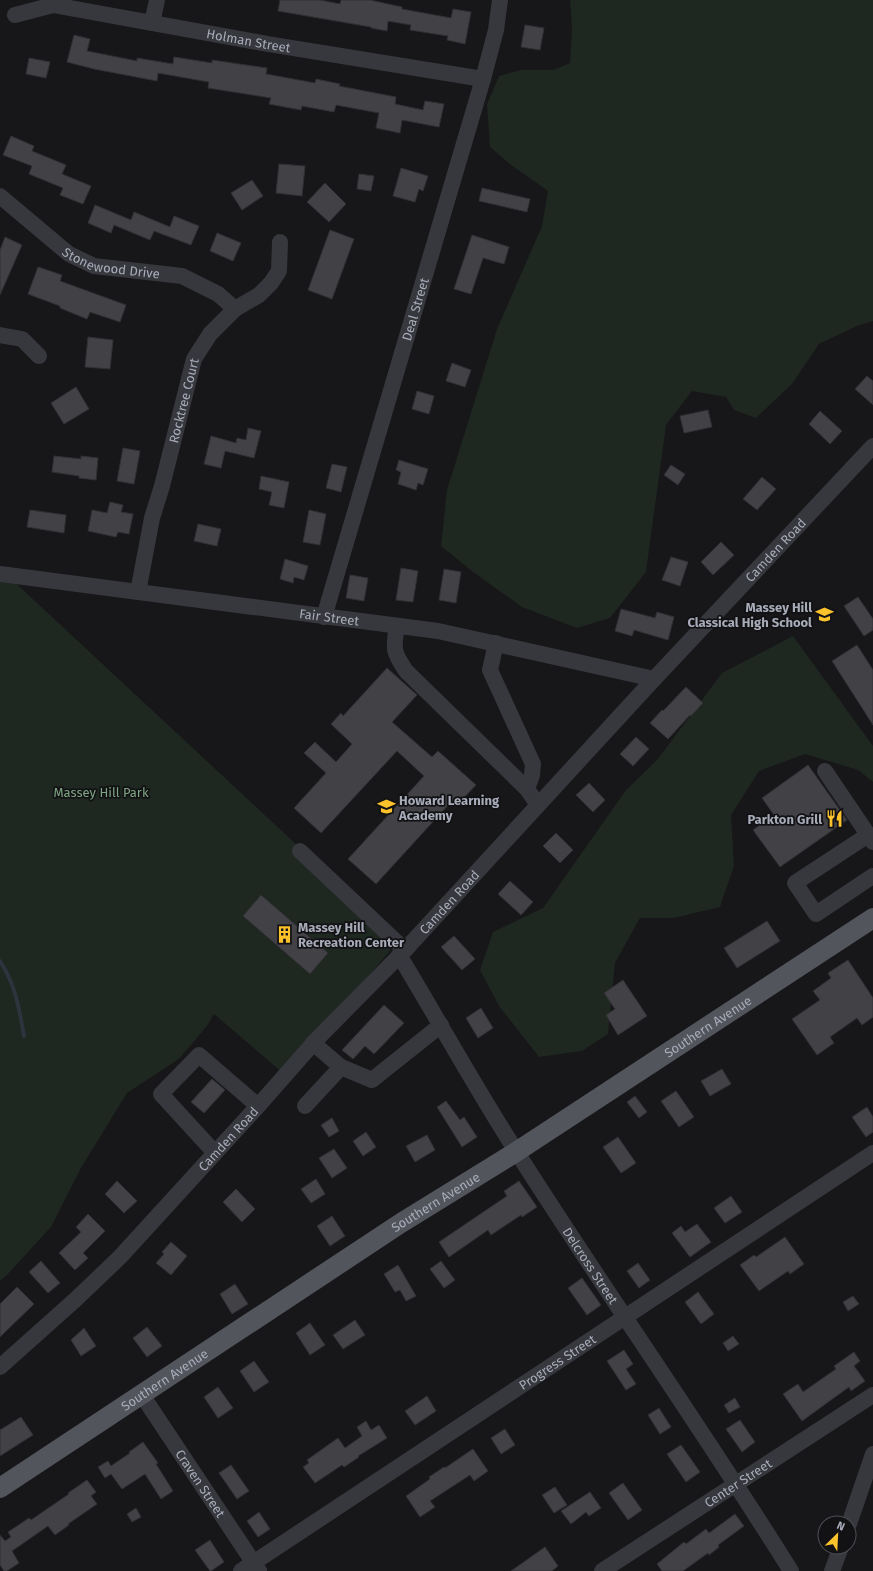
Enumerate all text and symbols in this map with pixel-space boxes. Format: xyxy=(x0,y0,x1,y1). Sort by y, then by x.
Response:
street label: Holman Street xyxy=(205,26,292,55)
street label: Stonewood Drive xyxy=(59,244,161,281)
street label: Deal Street xyxy=(399,276,431,342)
street label: Rocktree Court xyxy=(166,356,202,445)
street label: Camden Road xyxy=(742,515,809,585)
place label: Massey Hill Classical High School xyxy=(687,600,812,630)
school or university icon: Massey Hill Classical High School xyxy=(815,604,835,624)
street label: Fair Street xyxy=(298,606,360,628)
park label: Massey Hill Park xyxy=(53,785,149,800)
place label: Howard Learning Academy xyxy=(398,793,500,823)
school or university icon: Howard Learning Academy xyxy=(376,797,396,817)
restaurant icon: Parkton Grill xyxy=(825,809,845,829)
place label: Parkton Grill xyxy=(747,812,822,827)
street label: Camden Road xyxy=(416,867,482,937)
place label: Massey Hill Recreation Center xyxy=(298,920,405,950)
building icon: Massey Hill Recreation Center xyxy=(275,924,295,944)
street label: Southern Avenue xyxy=(661,992,754,1060)
street label: Camden Road xyxy=(195,1104,261,1174)
street label: Southern Avenue xyxy=(388,1169,482,1235)
street label: Delcross Street xyxy=(560,1225,621,1307)
street label: Progress Street xyxy=(516,1331,599,1393)
street label: Southern Avenue xyxy=(118,1345,211,1413)
street label: Craven Street xyxy=(173,1446,229,1520)
street label: Center Street xyxy=(701,1455,775,1510)
north arrow xyxy=(817,1515,857,1555)
text: N xyxy=(835,1519,847,1534)

